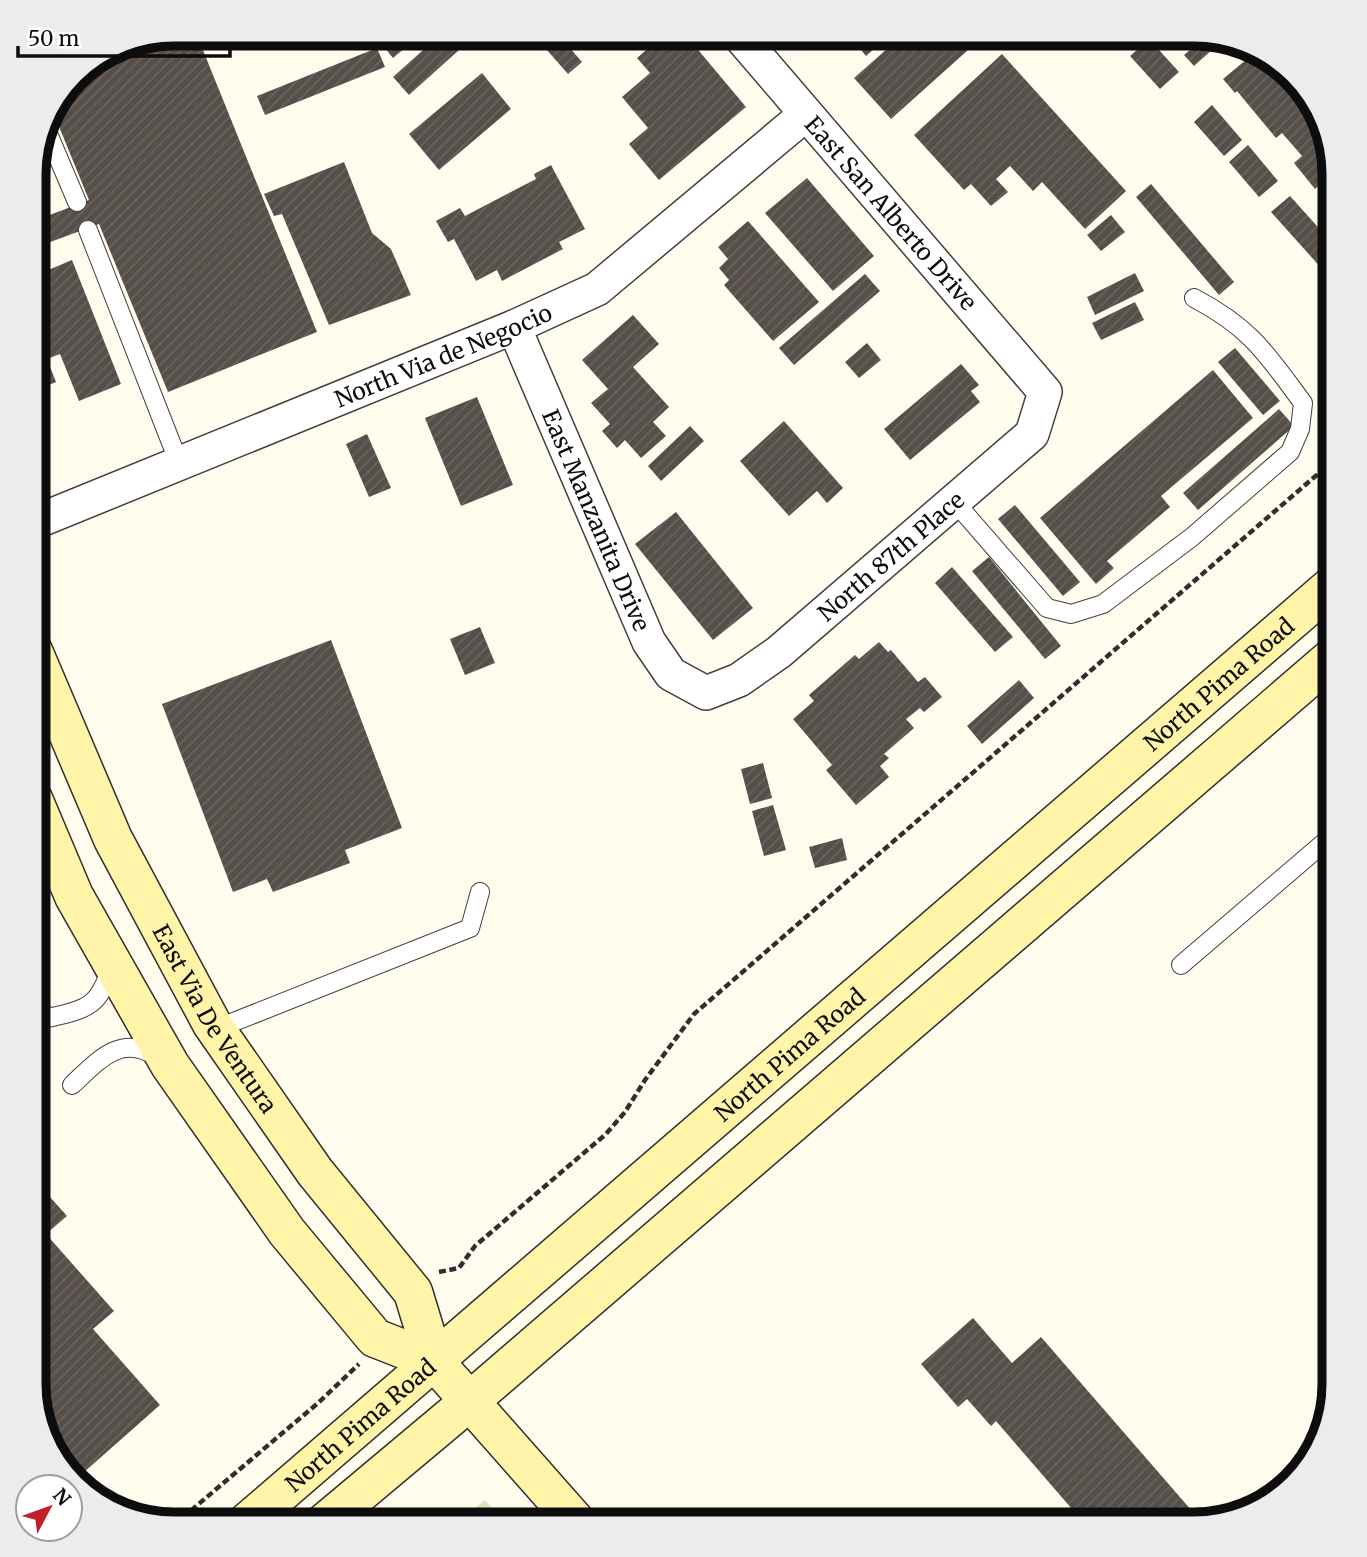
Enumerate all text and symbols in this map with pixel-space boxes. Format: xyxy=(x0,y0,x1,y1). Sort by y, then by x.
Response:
scale bar xyxy=(18,14,229,58)
text: 50 m xyxy=(28,25,79,52)
street label: East San Alberto Drive xyxy=(799,110,983,316)
street label: North Via de Negocio xyxy=(330,297,556,413)
street label: East Manzanita Drive xyxy=(536,405,657,635)
street label: North 87th Place xyxy=(812,485,970,627)
street label: North Pima Road xyxy=(1137,611,1300,757)
street label: East Via De Ventura xyxy=(147,919,284,1118)
street label: North Pima Road xyxy=(708,981,871,1127)
street label: North Pima Road xyxy=(279,1352,441,1498)
north arrow xyxy=(14,1473,84,1543)
text: N xyxy=(48,1483,76,1510)

